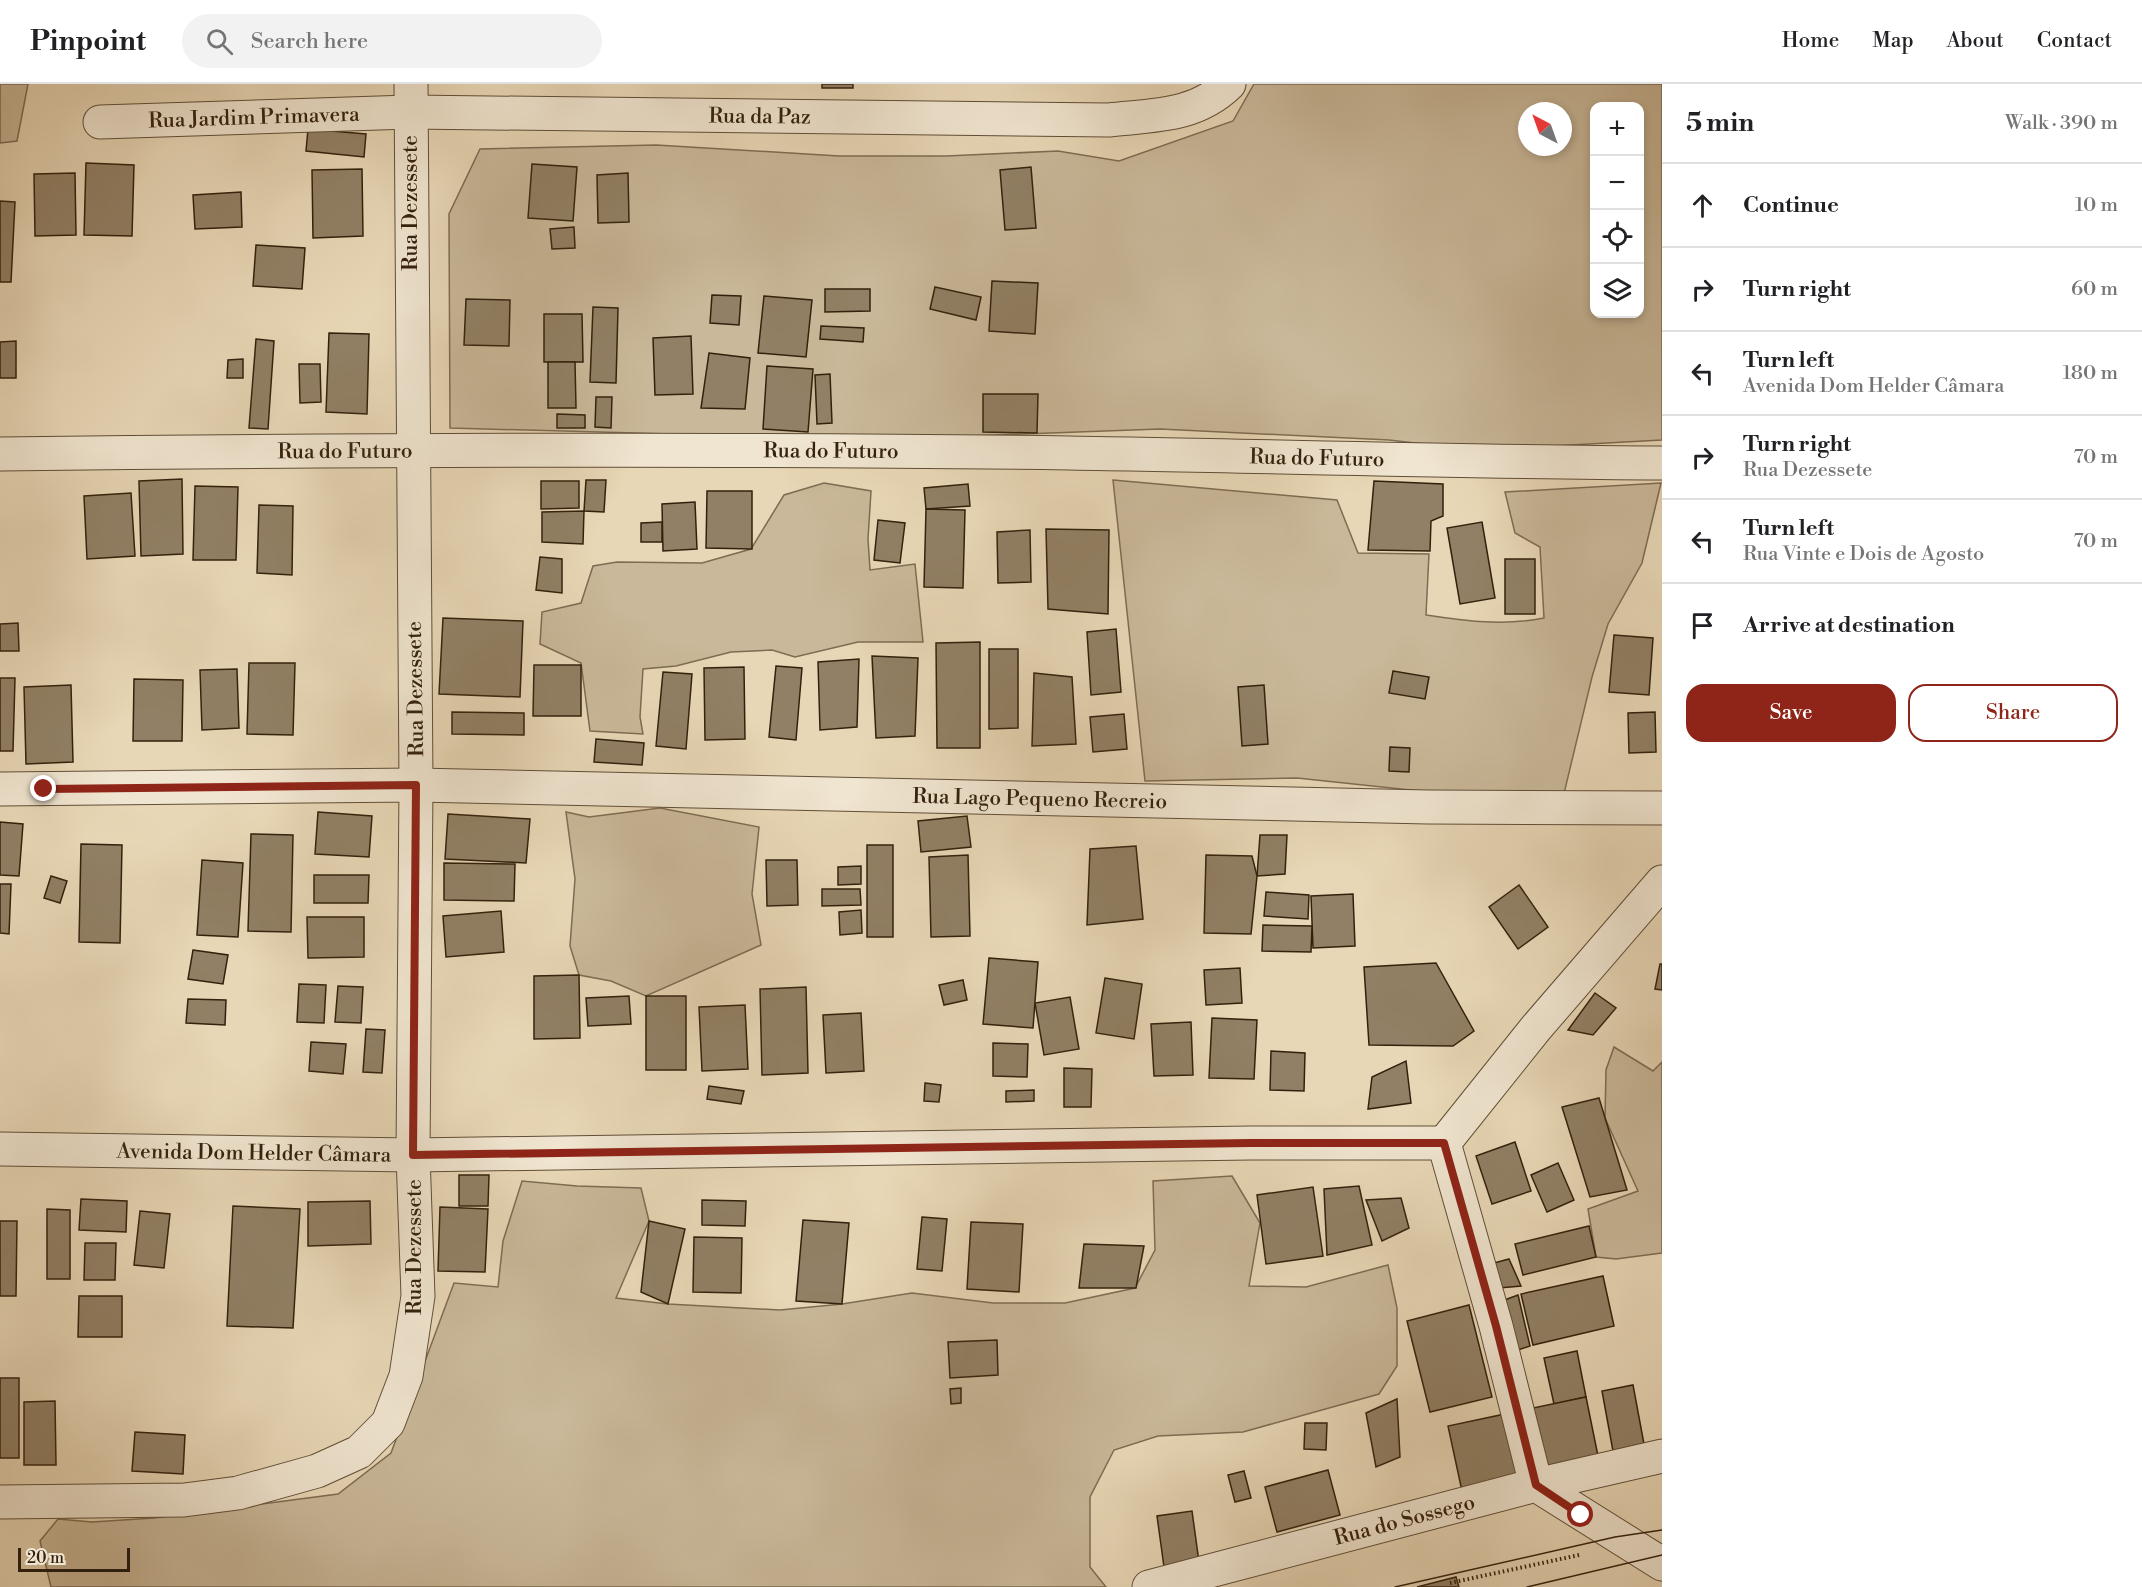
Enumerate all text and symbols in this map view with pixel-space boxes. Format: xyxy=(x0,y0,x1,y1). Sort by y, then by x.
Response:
search box xyxy=(182,14,602,68)
text: Pinpoint xyxy=(30,24,146,59)
icon: search xyxy=(203,25,236,58)
text: Search here xyxy=(251,28,368,55)
text: Home xyxy=(1782,28,1839,54)
text: Map xyxy=(1872,28,1914,54)
text: About xyxy=(1947,28,2004,54)
text: Contact xyxy=(2037,28,2112,54)
street label: Rua Jardim Primavera xyxy=(148,102,360,134)
north arrow xyxy=(1518,102,1572,156)
map controls xyxy=(1590,102,1644,318)
button: + xyxy=(1590,102,1644,156)
street label: Rua da Paz xyxy=(708,103,811,131)
text: 5 min xyxy=(1686,107,1754,139)
text: Walk · 390 m xyxy=(2005,111,2118,136)
street label: Rua Dezessete xyxy=(398,135,424,271)
button: − xyxy=(1590,156,1644,210)
icon: ahead xyxy=(1686,189,1719,222)
text: Continue xyxy=(1743,192,1839,219)
text: 10 m xyxy=(2075,193,2118,218)
button: locate xyxy=(1590,210,1644,264)
button: layers xyxy=(1590,264,1644,318)
icon: right xyxy=(1686,273,1719,306)
text: Turn right xyxy=(1743,276,1851,303)
text: 60 m xyxy=(2071,277,2118,302)
text: Turn left xyxy=(1743,347,1834,374)
icon: left xyxy=(1686,357,1719,390)
text: 180 m xyxy=(2063,361,2118,386)
text: Avenida Dom Helder Câmara xyxy=(1743,374,2004,399)
text: Turn right xyxy=(1743,431,1851,458)
street label: Rua do Futuro xyxy=(763,438,899,465)
street label: Rua do Futuro xyxy=(277,439,413,465)
icon: right xyxy=(1686,441,1719,474)
street label: Rua do Futuro xyxy=(1249,444,1385,473)
text: 70 m xyxy=(2074,445,2118,470)
text: Rua Dezessete xyxy=(1743,458,1872,483)
text: Turn left xyxy=(1743,515,1834,542)
icon: left xyxy=(1686,525,1719,558)
text: 70 m xyxy=(2074,529,2118,554)
text: Rua Vinte e Dois de Agosto xyxy=(1743,542,1984,567)
icon: arrive xyxy=(1686,609,1719,642)
text: Arrive at destination xyxy=(1743,612,1955,639)
street label: Rua Dezessete xyxy=(402,621,430,757)
button: Save xyxy=(1686,684,1896,742)
button: Share xyxy=(1908,684,2118,742)
route end xyxy=(30,775,56,801)
street label: Rua Lago Pequeno Recreio xyxy=(912,784,1167,815)
street label: Avenida Dom Helder Câmara xyxy=(115,1139,392,1169)
street label: Rua Dezessete xyxy=(402,1179,428,1315)
street label: Rua do Sossego xyxy=(1331,1490,1478,1552)
route start xyxy=(1567,1501,1593,1527)
scale bar xyxy=(18,1545,130,1572)
text: 20 m xyxy=(27,1548,64,1568)

